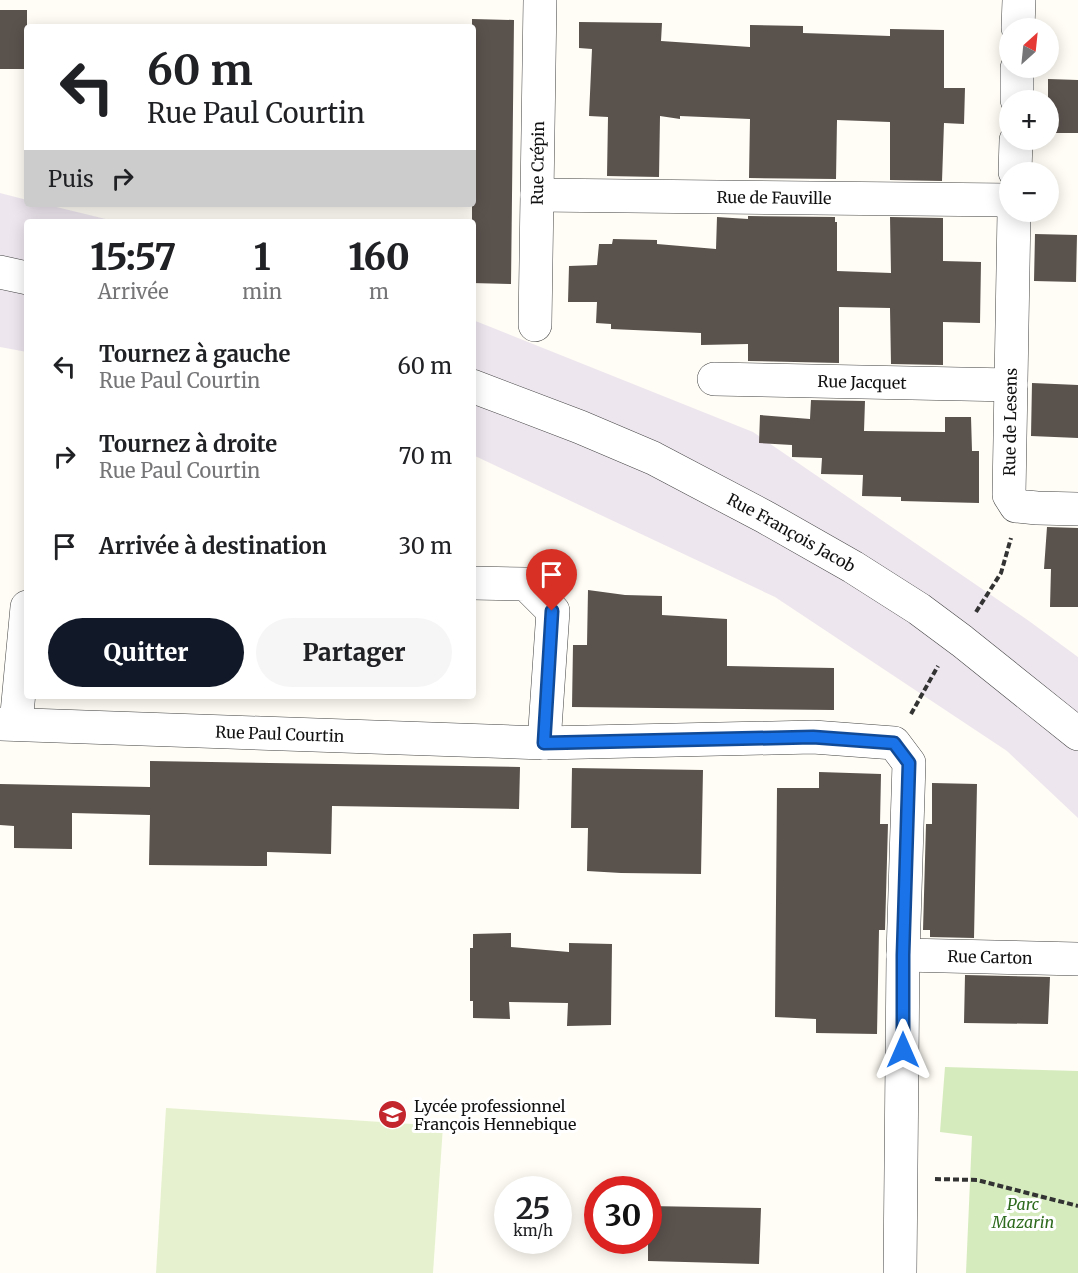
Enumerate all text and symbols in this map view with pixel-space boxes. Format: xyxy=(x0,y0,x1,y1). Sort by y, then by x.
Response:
north arrow xyxy=(999,18,1059,78)
map controls xyxy=(999,18,1059,222)
text: 60 m xyxy=(147,44,253,96)
icon: left xyxy=(48,48,126,126)
button: + xyxy=(999,90,1059,150)
text: Rue Paul Courtin xyxy=(147,96,365,130)
street label: Rue Crépin xyxy=(527,120,548,205)
icon: right xyxy=(106,162,139,195)
button: − xyxy=(999,162,1059,222)
text: Puis xyxy=(48,165,94,193)
street label: Rue de Fauville xyxy=(716,187,832,208)
text: 15:57 xyxy=(90,235,176,280)
text: 1 xyxy=(254,235,271,280)
text: 160 xyxy=(348,235,410,280)
text: Arrivée xyxy=(98,279,169,304)
text: min xyxy=(242,279,282,304)
text: m xyxy=(369,279,389,304)
text: Tournez à gauche xyxy=(99,340,290,368)
icon: left xyxy=(48,350,81,383)
text: 60 m xyxy=(398,352,452,380)
text: Rue Paul Courtin xyxy=(99,368,260,393)
street label: Rue de Lesens xyxy=(999,368,1021,476)
street label: Rue Jacquet xyxy=(817,371,907,393)
text: Tournez à droite xyxy=(99,430,277,458)
icon: right xyxy=(48,440,81,473)
text: 70 m xyxy=(399,442,452,470)
text: Rue Paul Courtin xyxy=(99,458,260,483)
street label: Rue François Jacob xyxy=(724,489,859,577)
icon: arrive xyxy=(48,530,81,563)
text: Arrivée à destination xyxy=(99,532,327,560)
text: 30 m xyxy=(398,532,452,560)
pin xyxy=(526,549,577,611)
icon: arrive xyxy=(535,558,568,591)
button: Quitter xyxy=(48,618,244,687)
button: Partager xyxy=(256,618,452,687)
street label: Rue Paul Courtin xyxy=(215,722,345,746)
street label: Rue Carton xyxy=(947,946,1033,968)
position arrow xyxy=(871,1018,935,1082)
place label: Lycée professionnel François Hennebique xyxy=(414,1096,576,1134)
school or university icon: Lycée professionnel François Hennebique xyxy=(377,1099,409,1131)
speed limit sign: 30 xyxy=(584,1176,662,1254)
text: 25 xyxy=(516,1189,550,1227)
park label: Parc Mazarin xyxy=(991,1194,1054,1232)
text: km/h xyxy=(513,1221,553,1240)

